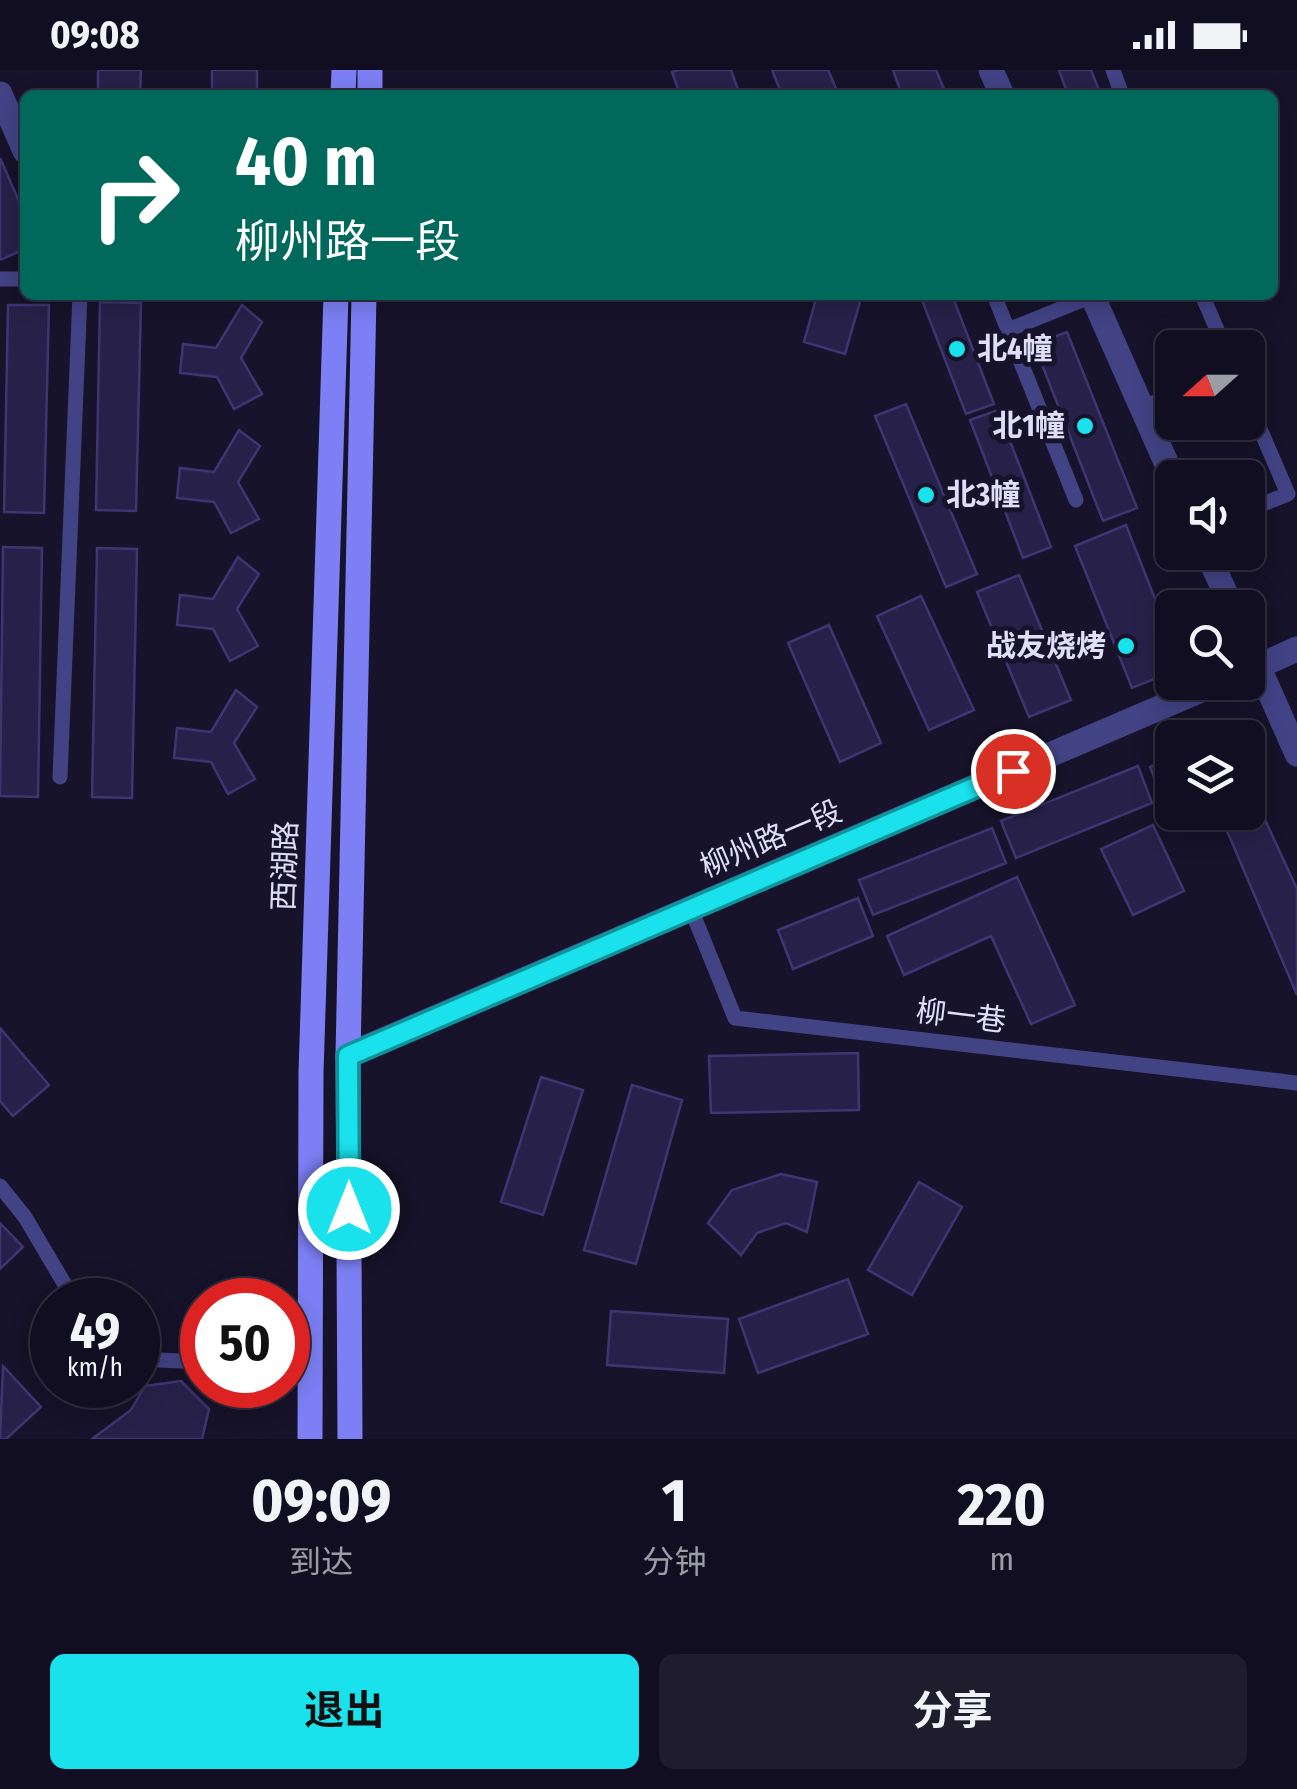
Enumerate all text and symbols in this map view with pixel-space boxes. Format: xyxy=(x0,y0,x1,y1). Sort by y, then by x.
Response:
text: 09:08 xyxy=(50,12,140,58)
text: 40 m xyxy=(235,120,377,204)
icon: right xyxy=(70,130,200,260)
text: 柳州路一段 xyxy=(235,215,460,269)
north arrow xyxy=(1155,330,1265,440)
map controls xyxy=(1155,330,1265,830)
place label: 北4幢 xyxy=(977,331,1052,367)
marker: 北4幢 xyxy=(946,338,968,360)
place label: 北1幢 xyxy=(992,408,1065,444)
marker: 北1幢 xyxy=(1074,415,1096,437)
button: sound xyxy=(1155,460,1265,570)
place label: 北3幢 xyxy=(946,477,1020,513)
marker: 北3幢 xyxy=(915,484,937,506)
button: search xyxy=(1155,590,1265,700)
place label: 战友烧烤 xyxy=(986,628,1106,664)
marker: 战友烧烤 xyxy=(1115,635,1137,657)
button: layers xyxy=(1155,720,1265,830)
pin xyxy=(971,729,1056,814)
icon: arrive xyxy=(986,744,1041,799)
street label: 柳州路一段 xyxy=(695,793,847,885)
street label: 西湖路 xyxy=(265,820,305,912)
street label: 柳一巷 xyxy=(914,993,1008,1039)
position arrow xyxy=(297,1157,401,1261)
speed limit sign: 50 xyxy=(180,1278,310,1408)
text: 49 xyxy=(70,1301,120,1361)
text: km/h xyxy=(67,1353,123,1383)
text: 09:09 xyxy=(251,1465,391,1537)
text: 1 xyxy=(662,1465,687,1537)
text: 220 xyxy=(958,1469,1046,1541)
text: m xyxy=(989,1540,1014,1578)
text: 到达 xyxy=(289,1543,353,1581)
text: 分钟 xyxy=(643,1543,707,1581)
button: 退出 xyxy=(50,1654,639,1769)
button: 分享 xyxy=(659,1654,1247,1769)

